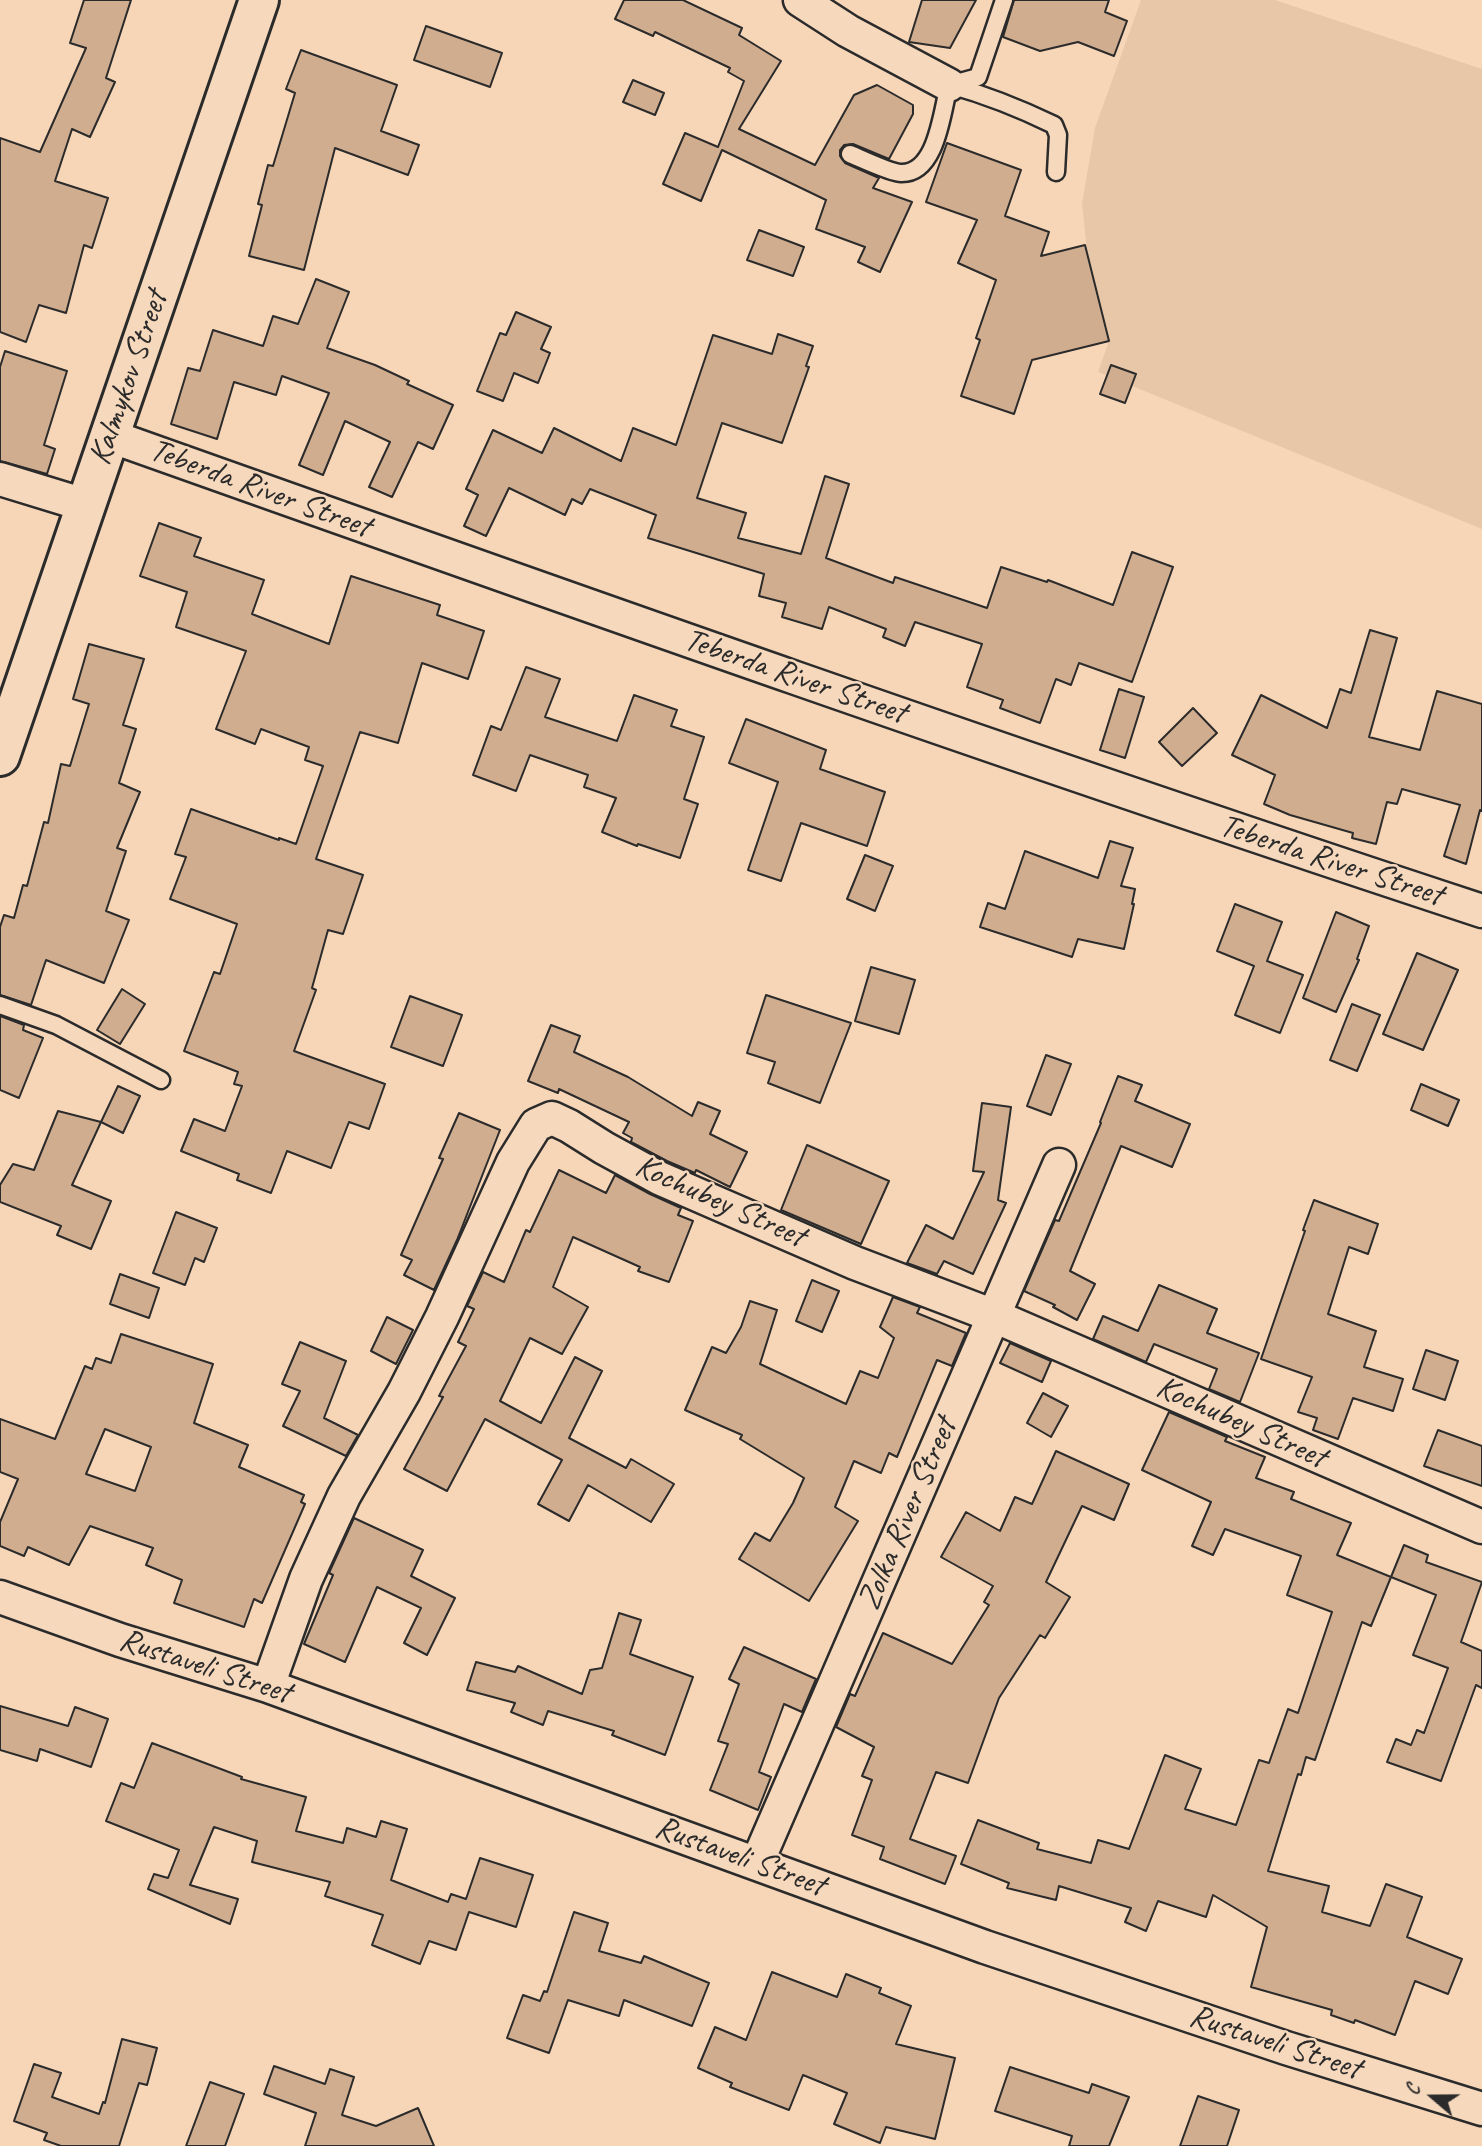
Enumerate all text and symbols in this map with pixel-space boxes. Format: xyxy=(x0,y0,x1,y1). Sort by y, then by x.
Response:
street label: Kalmykov Street xyxy=(81,286,177,470)
street label: Teberda River Street xyxy=(144,431,376,547)
street label: Teberda River Street xyxy=(679,621,911,733)
street label: Teberda River Street xyxy=(1215,806,1447,916)
street label: Kochubey Street xyxy=(629,1147,811,1257)
street label: Kochubey Street xyxy=(1150,1368,1332,1478)
street label: Zolka River Street xyxy=(850,1412,966,1616)
street label: Rustaveli Street xyxy=(114,1621,296,1713)
street label: Rustaveli Street xyxy=(650,1808,830,1906)
street label: Rustaveli Street xyxy=(1184,1997,1366,2089)
north arrow xyxy=(1398,2062,1468,2132)
text: С xyxy=(1400,2081,1426,2098)

